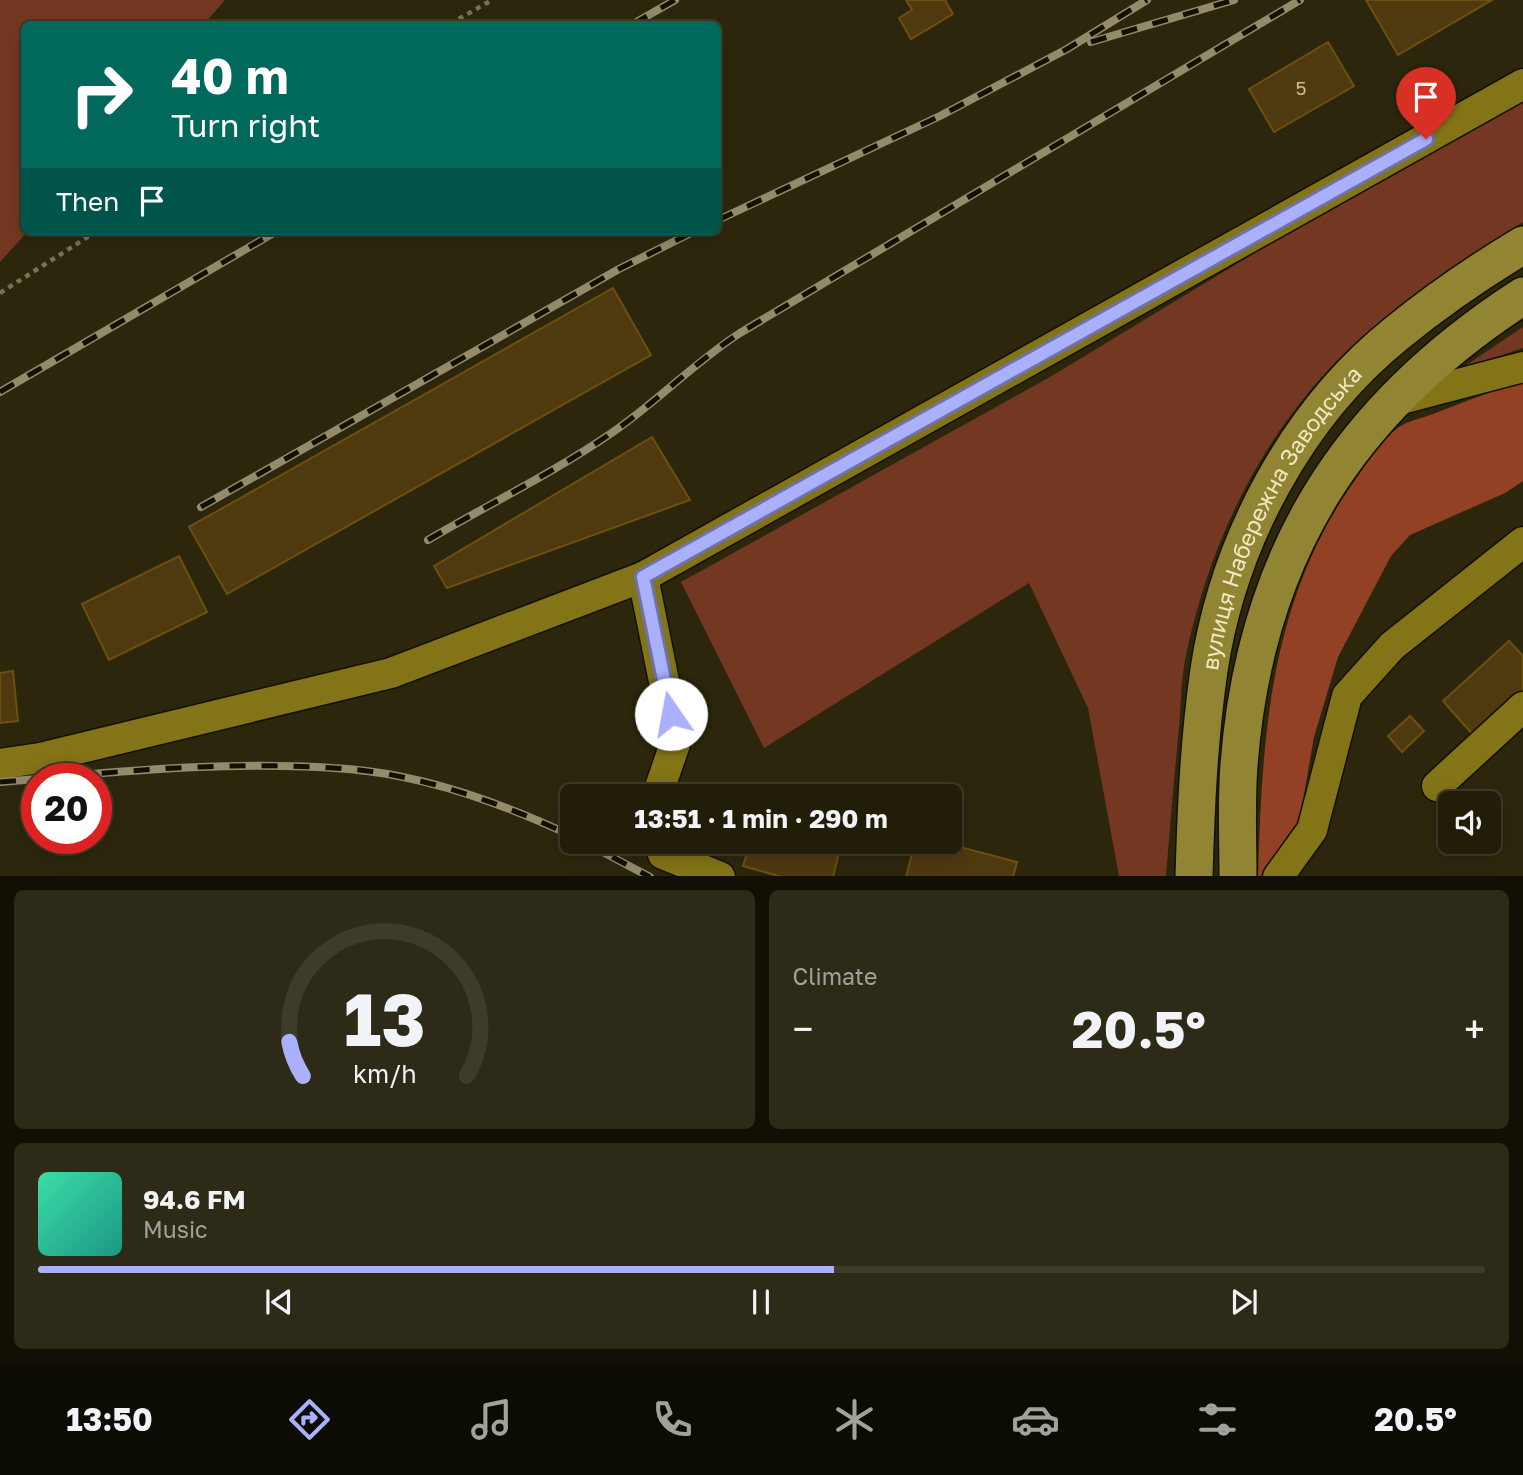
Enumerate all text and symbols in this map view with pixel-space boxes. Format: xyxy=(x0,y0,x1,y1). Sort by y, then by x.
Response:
text: 40 m xyxy=(171,46,289,105)
icon: right xyxy=(56,49,147,140)
pin xyxy=(1396,67,1456,139)
house number: 5 xyxy=(1295,76,1307,99)
icon: arrive xyxy=(1407,78,1445,116)
text: Turn right xyxy=(171,106,320,144)
icon: arrive xyxy=(133,182,171,220)
text: Then xyxy=(56,186,119,217)
street label: вулиця Набережна Заводська xyxy=(1195,359,1367,672)
position arrow xyxy=(634,677,708,751)
speed limit sign: 20 xyxy=(21,763,112,854)
map controls xyxy=(1438,791,1501,854)
button: sound xyxy=(1438,791,1501,854)
text: 13:51 · 1 min · 290 m xyxy=(634,803,888,834)
text: Climate xyxy=(793,962,877,990)
text: 13 xyxy=(343,975,425,1062)
text: 20.5° xyxy=(1072,997,1206,1059)
text: − xyxy=(793,1006,813,1051)
text: + xyxy=(1464,1006,1485,1051)
text: km/h xyxy=(352,1057,416,1088)
text: 94.6 FM xyxy=(143,1184,246,1215)
text: Music xyxy=(143,1215,208,1243)
icon: previous xyxy=(260,1283,298,1321)
icon: pause xyxy=(742,1283,780,1321)
icon: next xyxy=(1225,1283,1263,1321)
icon: directions xyxy=(285,1395,334,1444)
icon: music xyxy=(467,1395,516,1444)
icon: phone xyxy=(648,1395,697,1444)
icon: climate xyxy=(830,1395,879,1444)
icon: car xyxy=(1011,1395,1060,1444)
icon: filters xyxy=(1193,1395,1242,1444)
text: 13:50 xyxy=(66,1400,153,1438)
text: 20.5° xyxy=(1374,1400,1457,1438)

